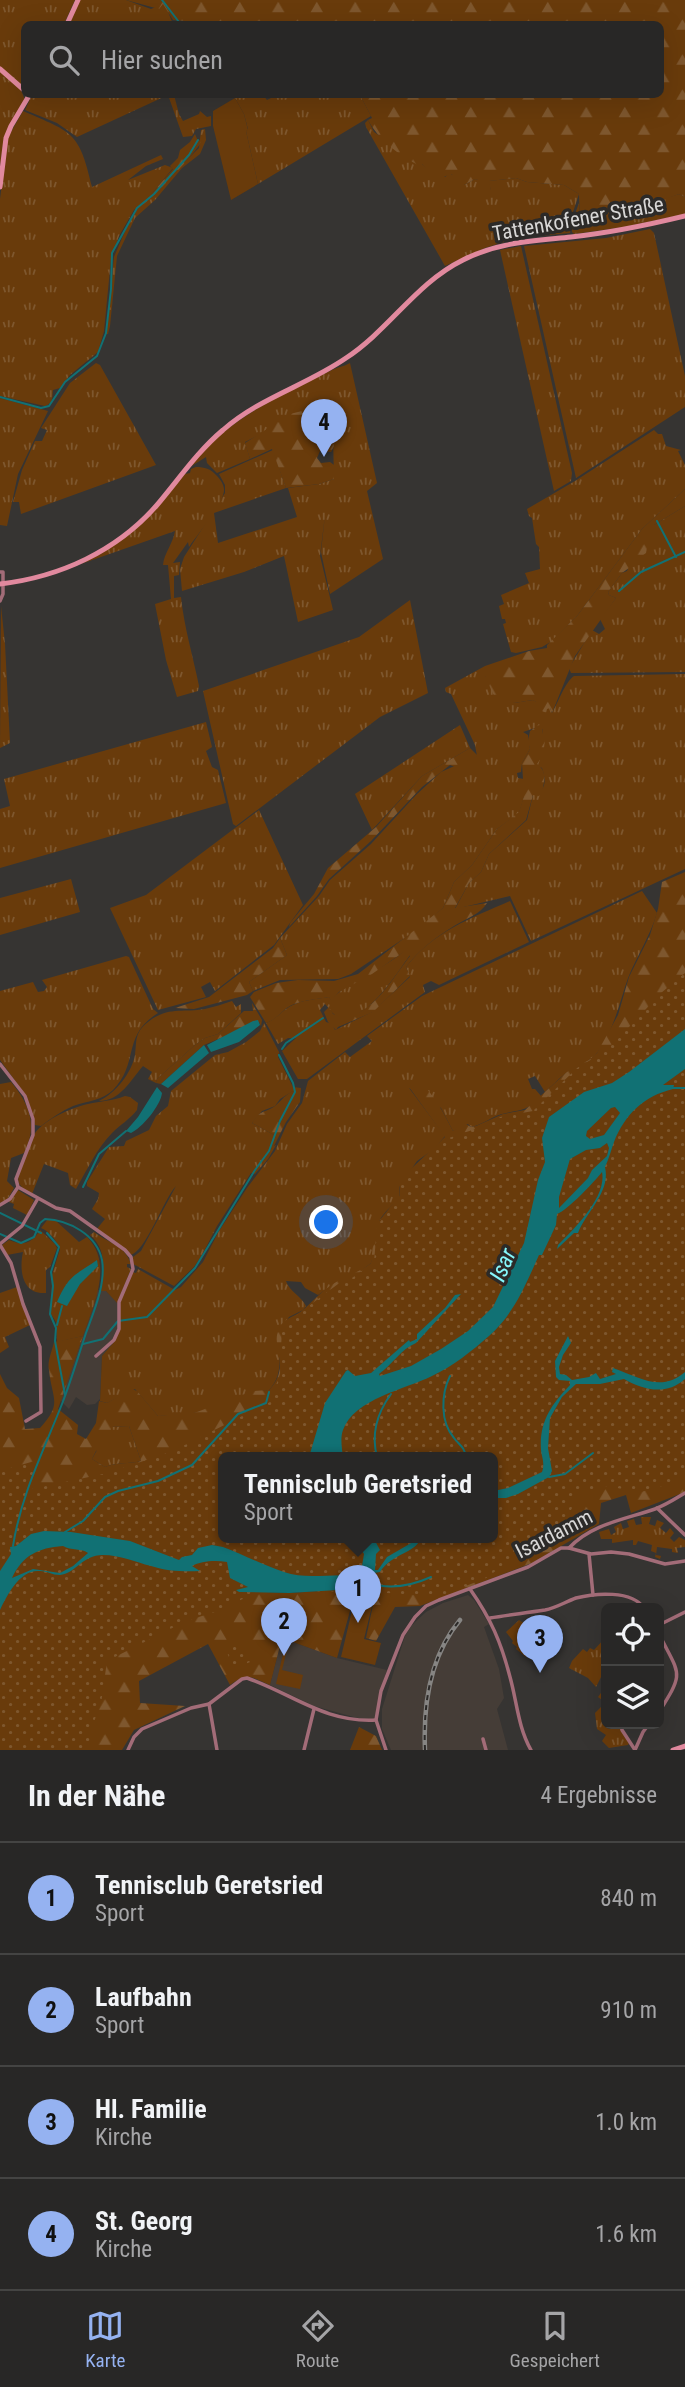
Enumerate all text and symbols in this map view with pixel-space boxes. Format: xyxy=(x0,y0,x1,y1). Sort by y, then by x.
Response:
search box xyxy=(21,21,664,98)
icon: search xyxy=(45,41,83,79)
text: Hier suchen xyxy=(101,45,223,75)
street label: Tattenkofener Straße xyxy=(490,192,666,246)
pin: 4 xyxy=(301,399,347,457)
your location xyxy=(309,1205,343,1239)
water label: Isar xyxy=(484,1243,522,1286)
popup xyxy=(218,1452,498,1543)
text: Tennisclub Geretsried xyxy=(244,1469,472,1499)
text: Sport xyxy=(244,1499,293,1526)
street label: Isardamm xyxy=(511,1504,597,1564)
pin: 1 xyxy=(335,1565,381,1623)
pin: 2 xyxy=(261,1598,307,1656)
map controls xyxy=(601,1603,664,1729)
button: locate xyxy=(601,1603,664,1666)
pin: 3 xyxy=(517,1615,563,1673)
button: layers xyxy=(601,1666,664,1729)
text: In der Nähe xyxy=(28,1778,165,1813)
text: 4 Ergebnisse xyxy=(540,1782,657,1809)
text: Tennisclub Geretsried xyxy=(95,1870,323,1900)
text: 1 xyxy=(45,1885,57,1912)
text: 840 m xyxy=(600,1885,657,1912)
text: Sport xyxy=(95,1900,144,1927)
text: Laufbahn xyxy=(95,1982,192,2012)
text: 2 xyxy=(45,1997,57,2024)
text: 910 m xyxy=(600,1997,657,2024)
text: Sport xyxy=(95,2012,144,2039)
text: Hl. Familie xyxy=(95,2094,207,2124)
text: 3 xyxy=(45,2109,57,2136)
text: 1.0 km xyxy=(595,2109,657,2136)
text: Kirche xyxy=(95,2124,152,2151)
text: St. Georg xyxy=(95,2206,193,2236)
text: 4 xyxy=(45,2221,57,2248)
text: 1.6 km xyxy=(595,2221,657,2248)
text: Kirche xyxy=(95,2236,152,2263)
tab: Karte xyxy=(85,2307,125,2372)
tab: Route xyxy=(296,2307,339,2372)
tab: Gespeichert xyxy=(510,2307,600,2372)

